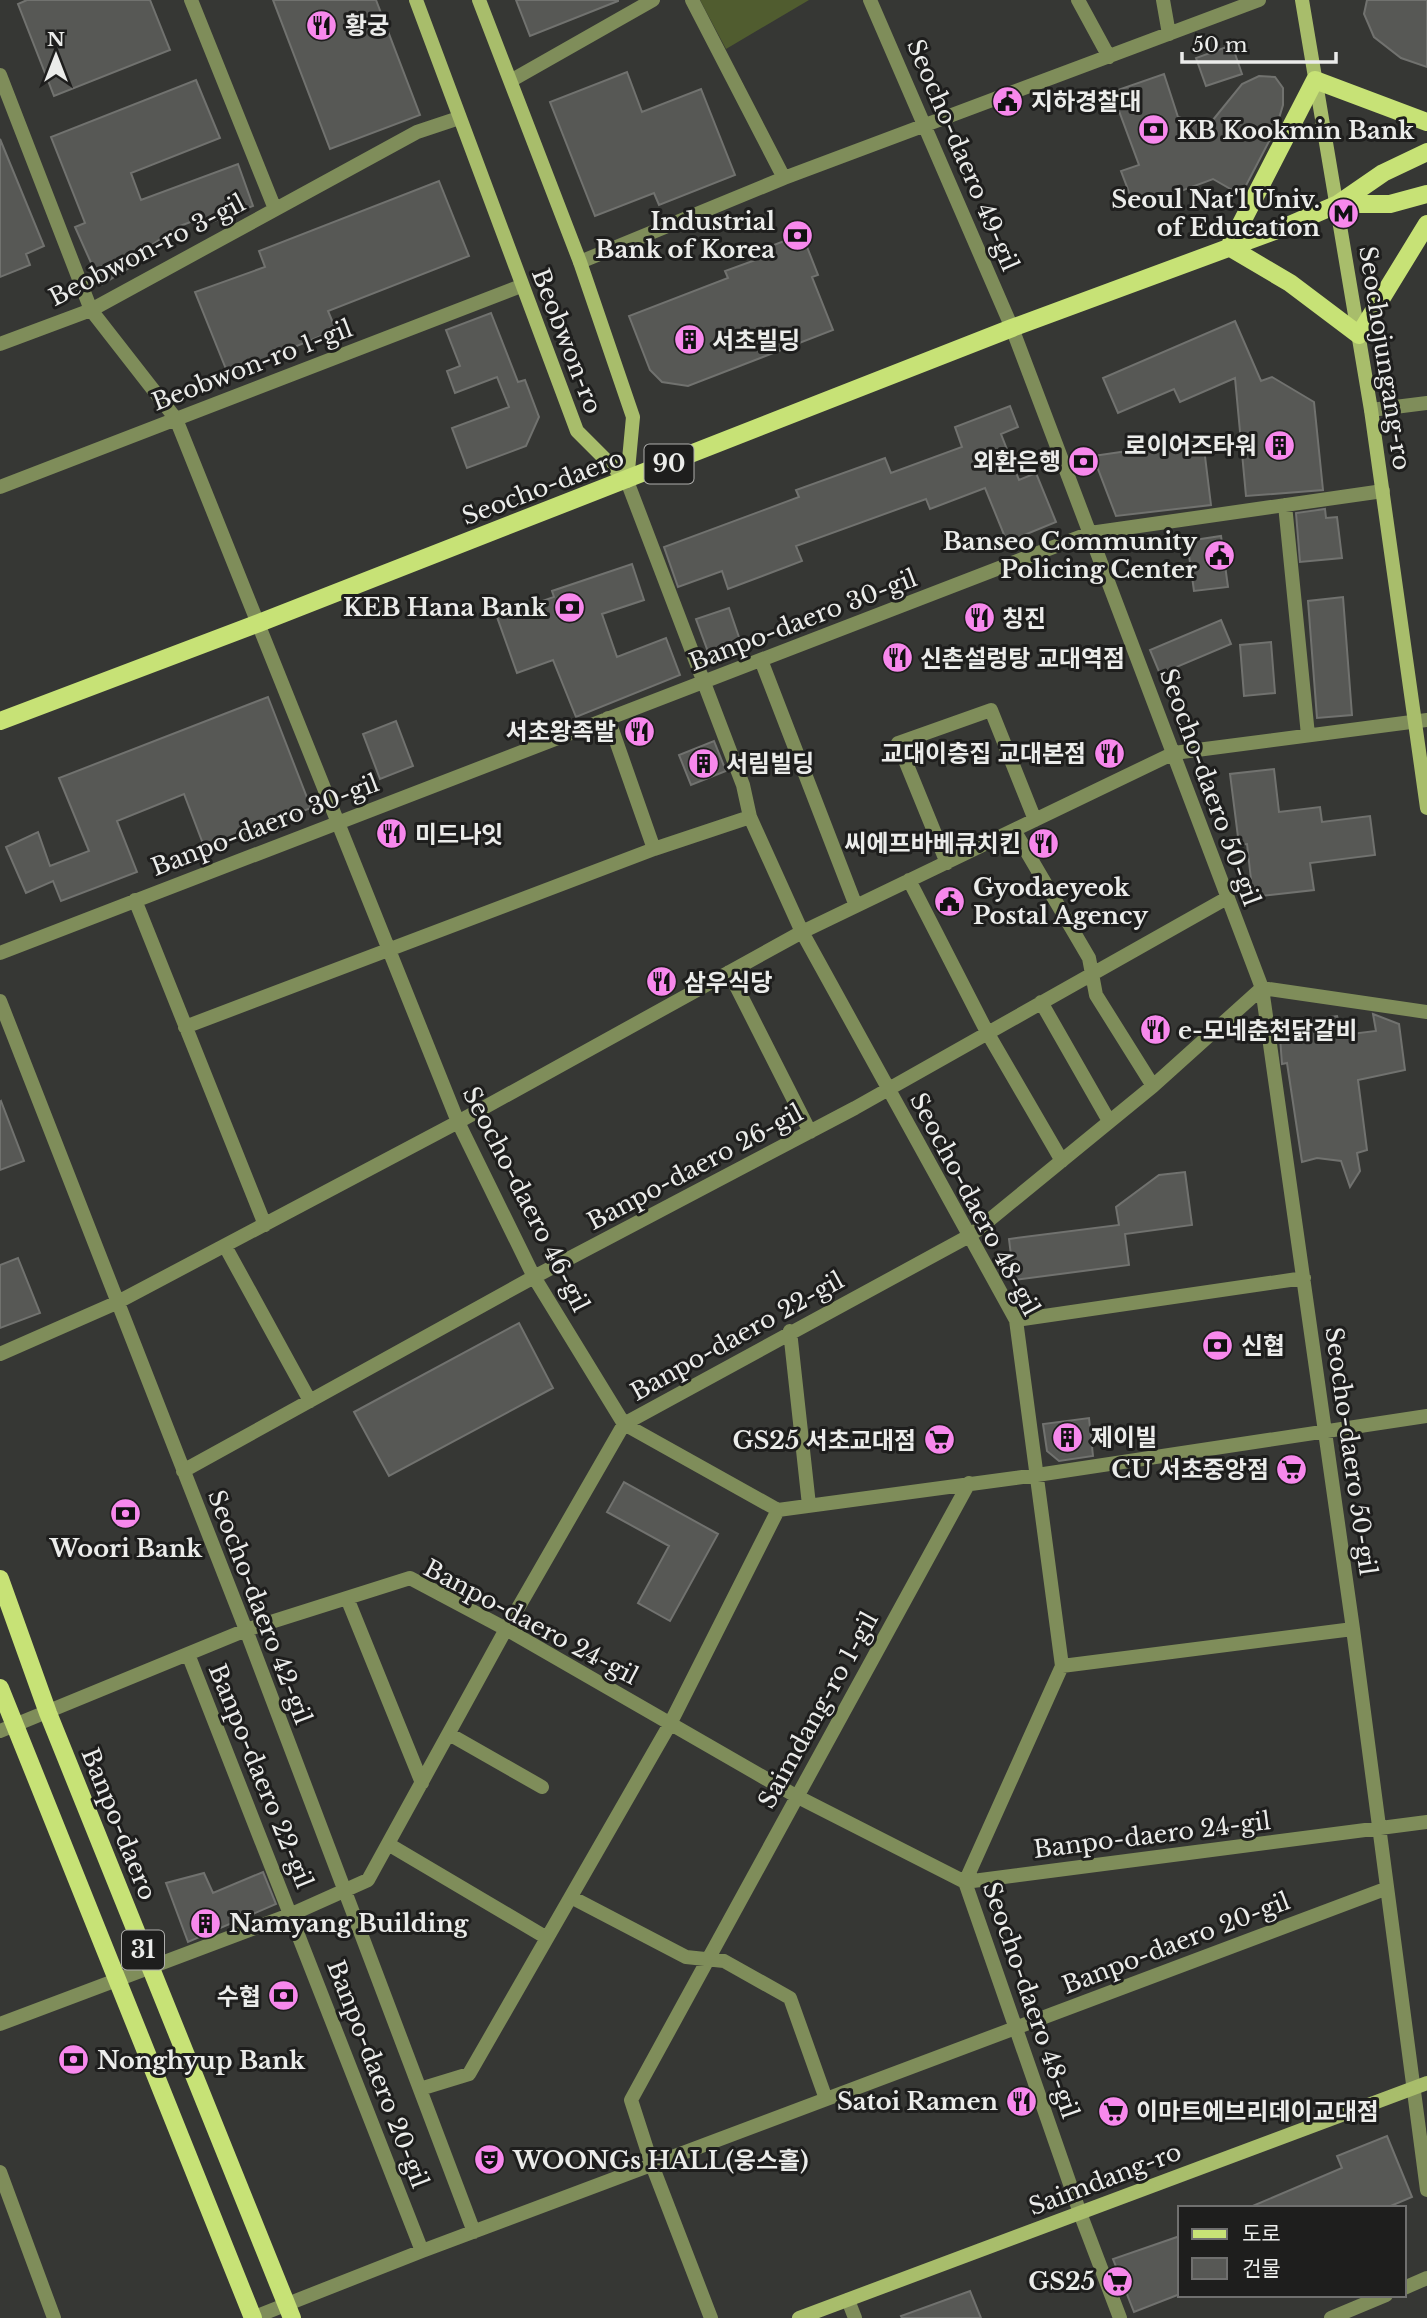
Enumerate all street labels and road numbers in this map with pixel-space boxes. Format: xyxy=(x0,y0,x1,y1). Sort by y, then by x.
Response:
street label: Seocho-daero 49-gil xyxy=(901,35,1025,275)
street label: Beobwon-ro 3-gil xyxy=(44,188,250,312)
street label: Seochojungang-ro xyxy=(1353,244,1417,472)
street label: Beobwon-ro xyxy=(526,264,608,418)
street label: Beobwon-ro 1-gil xyxy=(148,313,357,417)
street label: Seocho-daero xyxy=(458,443,628,531)
road number: 90 xyxy=(644,445,694,484)
street label: Banpo-daero 30-gil xyxy=(685,563,921,677)
street label: Seocho-daero 50-gil xyxy=(1154,664,1267,910)
street label: Banpo-daero 30-gil xyxy=(147,768,383,882)
street label: Seocho-daero 46-gil xyxy=(457,1081,596,1317)
street label: Seocho-daero 48-gil xyxy=(904,1088,1046,1321)
street label: Banpo-daero 26-gil xyxy=(582,1098,808,1236)
street label: Banpo-daero 22-gil xyxy=(625,1265,849,1407)
street label: Seocho-daero 50-gil xyxy=(1319,1325,1383,1577)
street label: Seocho-daero 42-gil xyxy=(202,1486,318,1728)
street label: Banpo-daero 24-gil xyxy=(419,1553,643,1691)
street label: Saimdang-ro 1-gil xyxy=(752,1607,884,1813)
street label: Banpo-daero 22-gil xyxy=(203,1660,319,1893)
street label: Banpo-daero xyxy=(75,1744,163,1904)
street label: Banpo-daero 24-gil xyxy=(1032,1806,1272,1864)
street label: Seocho-daero 48-gil xyxy=(977,1878,1085,2122)
street label: Banpo-daero 20-gil xyxy=(1058,1886,1294,2000)
road number: 31 xyxy=(122,1930,164,1969)
street label: Banpo-daero 20-gil xyxy=(321,1956,435,2192)
street label: Saimdang-ro xyxy=(1025,2137,1185,2221)

